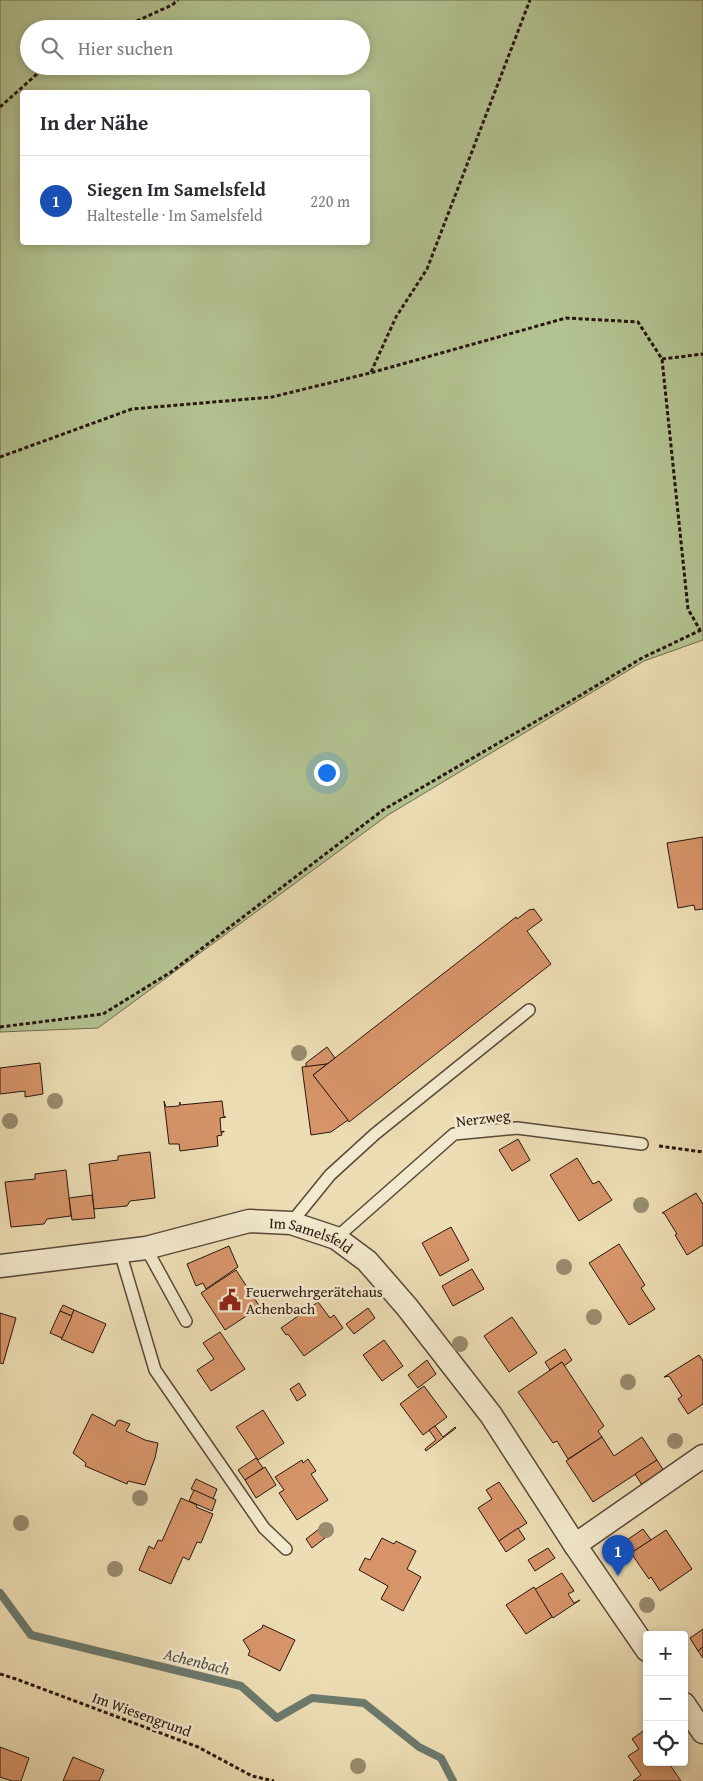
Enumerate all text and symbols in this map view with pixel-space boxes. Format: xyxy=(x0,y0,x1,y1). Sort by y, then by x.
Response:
search box xyxy=(20,20,370,75)
icon: search xyxy=(38,34,66,62)
text: Hier suchen xyxy=(78,34,173,62)
text: In der Nähe xyxy=(40,107,148,138)
text: Siegen Im Samelsfeld xyxy=(87,175,266,203)
text: 1 xyxy=(52,189,60,213)
text: 220 m xyxy=(310,189,350,213)
text: Haltestelle · Im Samelsfeld xyxy=(87,203,263,227)
your location xyxy=(314,760,340,786)
street label: Nerzweg xyxy=(455,1104,512,1132)
street label: Im Samelsfeld xyxy=(269,1211,358,1258)
place label: Feuerwehrgerätehaus Achenbach xyxy=(246,1281,383,1319)
public building icon: Feuerwehrgerätehaus Achenbach xyxy=(217,1287,243,1313)
pin: 1 xyxy=(602,1535,634,1576)
map controls xyxy=(643,1631,688,1766)
button: + xyxy=(643,1631,688,1676)
water label: Achenbach xyxy=(161,1641,232,1681)
button: − xyxy=(643,1676,688,1721)
street label: Im Wiesengrund xyxy=(90,1686,194,1742)
button: locate xyxy=(643,1721,688,1766)

